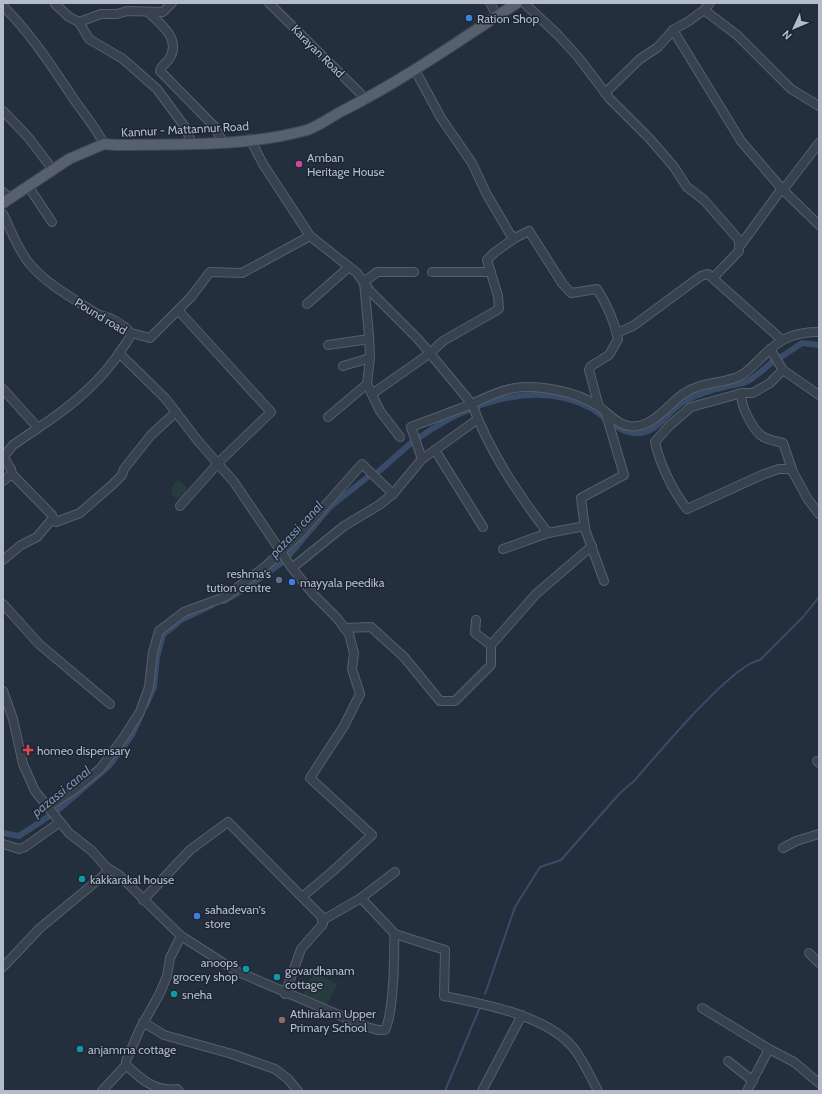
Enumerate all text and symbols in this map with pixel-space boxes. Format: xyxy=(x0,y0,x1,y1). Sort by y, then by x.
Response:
north arrow xyxy=(774,8,814,48)
place label: Ration Shop xyxy=(477,11,539,26)
marker: Ration Shop xyxy=(464,13,474,23)
street label: Karayan Road xyxy=(288,21,348,81)
text: N xyxy=(779,27,795,43)
street label: Kannur - Mattannur Road xyxy=(121,118,249,140)
place label: Amban Heritage House xyxy=(307,150,385,179)
marker: Amban Heritage House xyxy=(294,159,304,169)
street label: Pound road xyxy=(72,295,130,337)
water label: pazassi canal xyxy=(265,498,326,561)
place label: reshma's tution centre xyxy=(206,566,271,595)
marker: reshma's tution centre xyxy=(274,575,284,585)
place label: mayyala peedika xyxy=(300,575,385,590)
marker: mayyala peedika xyxy=(287,577,297,587)
place label: homeo dispensary xyxy=(37,743,130,758)
marker: homeo dispensary xyxy=(22,744,34,756)
water label: pazassi canal xyxy=(28,762,94,820)
place label: kakkarakal house xyxy=(90,872,174,887)
marker: kakkarakal house xyxy=(77,874,87,884)
place label: sahadevan's store xyxy=(205,902,266,931)
marker: sahadevan's store xyxy=(192,911,202,921)
place label: anoops grocery shop xyxy=(173,955,238,984)
place label: govardhanam cottage xyxy=(285,963,355,992)
marker: anoops grocery shop xyxy=(241,964,251,974)
marker: govardhanam cottage xyxy=(272,972,282,982)
place label: sneha xyxy=(182,987,212,1002)
marker: sneha xyxy=(169,989,179,999)
place label: Athirakam Upper Primary School xyxy=(290,1006,376,1035)
marker: Athirakam Upper Primary School xyxy=(277,1015,287,1025)
place label: anjamma cottage xyxy=(88,1042,176,1057)
marker: anjamma cottage xyxy=(75,1044,85,1054)

